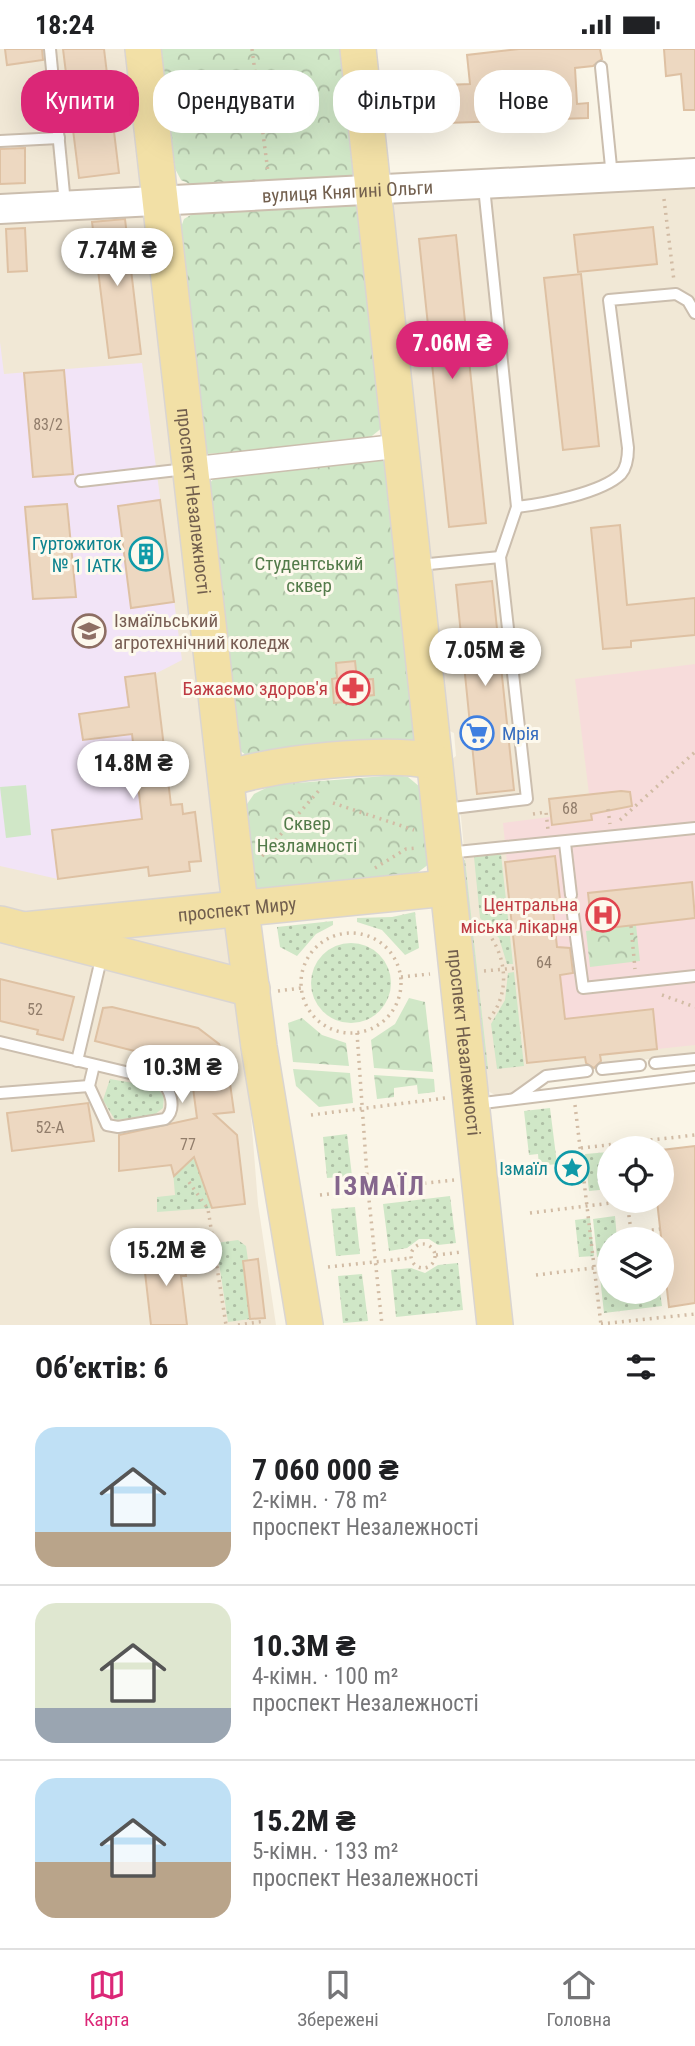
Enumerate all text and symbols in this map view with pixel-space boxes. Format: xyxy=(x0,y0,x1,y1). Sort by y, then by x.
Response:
text: 18:24 xyxy=(35,10,95,40)
chip: Купити xyxy=(21,70,139,133)
chip: Орендувати xyxy=(153,70,319,133)
chip: Фільтри xyxy=(333,70,460,133)
chip: Нове xyxy=(474,70,572,133)
street label: вулиця Княгині Ольги xyxy=(261,176,434,207)
pin: 7.74M ₴ xyxy=(52,229,182,288)
text: 7.74M ₴ xyxy=(77,237,157,264)
pin: 7.06M ₴ xyxy=(387,321,517,381)
text: 7.06M ₴ xyxy=(412,330,492,357)
street label: проспект Незалежності xyxy=(172,407,216,596)
house number: 83/2 xyxy=(33,415,63,434)
place label: Гуртожиток № 1 ІАТК xyxy=(32,532,122,577)
building icon: Гуртожиток № 1 ІАТК xyxy=(127,535,165,573)
park label: Студентський сквер xyxy=(255,552,363,597)
place label: Ізмаїльський агротехнічний коледж xyxy=(114,609,290,654)
school or university icon: Ізмаїльський агротехнічний коледж xyxy=(70,612,108,650)
pin: 7.05M ₴ xyxy=(420,629,550,688)
text: 7.05M ₴ xyxy=(445,637,525,664)
pharmacy icon: Бажаємо здоров'я xyxy=(334,669,372,707)
place label: Бажаємо здоров'я xyxy=(183,677,328,700)
supermarket icon: Мрія xyxy=(458,714,496,752)
place label: Мрія xyxy=(502,722,539,745)
pin: 14.8M ₴ xyxy=(68,741,198,801)
text: 14.8M ₴ xyxy=(93,750,173,777)
house number: 68 xyxy=(562,799,578,818)
park label: Сквер Незламності xyxy=(257,812,357,857)
street label: проспект Миру xyxy=(177,892,297,927)
place label: Центральна міська лікарня xyxy=(460,893,578,938)
hospital icon: Центральна міська лікарня xyxy=(584,896,622,934)
street label: проспект Незалежності xyxy=(443,948,486,1137)
house number: 64 xyxy=(536,953,552,972)
house number: 52 xyxy=(27,1000,43,1019)
pin: 10.3M ₴ xyxy=(117,1045,247,1105)
text: 10.3M ₴ xyxy=(142,1054,222,1081)
house number: 52-А xyxy=(36,1118,65,1137)
house number: 77 xyxy=(180,1135,196,1154)
map controls xyxy=(597,1136,674,1304)
button: locate xyxy=(597,1136,674,1213)
place icon: Ізмаїл xyxy=(553,1149,591,1187)
place label: Ізмаїл xyxy=(499,1157,548,1180)
district label: ІЗМАЇЛ xyxy=(334,1171,426,1201)
button: layers xyxy=(597,1227,674,1304)
pin: 15.2M ₴ xyxy=(101,1229,231,1288)
text: 15.2M ₴ xyxy=(126,1237,206,1264)
icon: filters xyxy=(622,1348,660,1386)
text: Об’єктів: 6 xyxy=(35,1350,169,1385)
text: 7 060 000 ₴ xyxy=(252,1452,399,1487)
icon: home xyxy=(91,1455,175,1539)
text: 2-кімн. · 78 m² xyxy=(252,1487,387,1514)
text: проспект Незалежності xyxy=(252,1514,479,1541)
text: 10.3M ₴ xyxy=(252,1628,356,1663)
icon: home xyxy=(91,1631,175,1715)
text: 4-кімн. · 100 m² xyxy=(252,1663,398,1690)
text: проспект Незалежності xyxy=(252,1690,479,1717)
text: 15.2M ₴ xyxy=(252,1803,356,1838)
icon: home xyxy=(91,1806,175,1890)
text: 5-кімн. · 133 m² xyxy=(252,1838,398,1865)
text: проспект Незалежності xyxy=(252,1865,479,1892)
tab: Карта xyxy=(84,1966,129,2031)
tab: Збережені xyxy=(297,1966,379,2031)
tab: Головна xyxy=(547,1966,611,2031)

